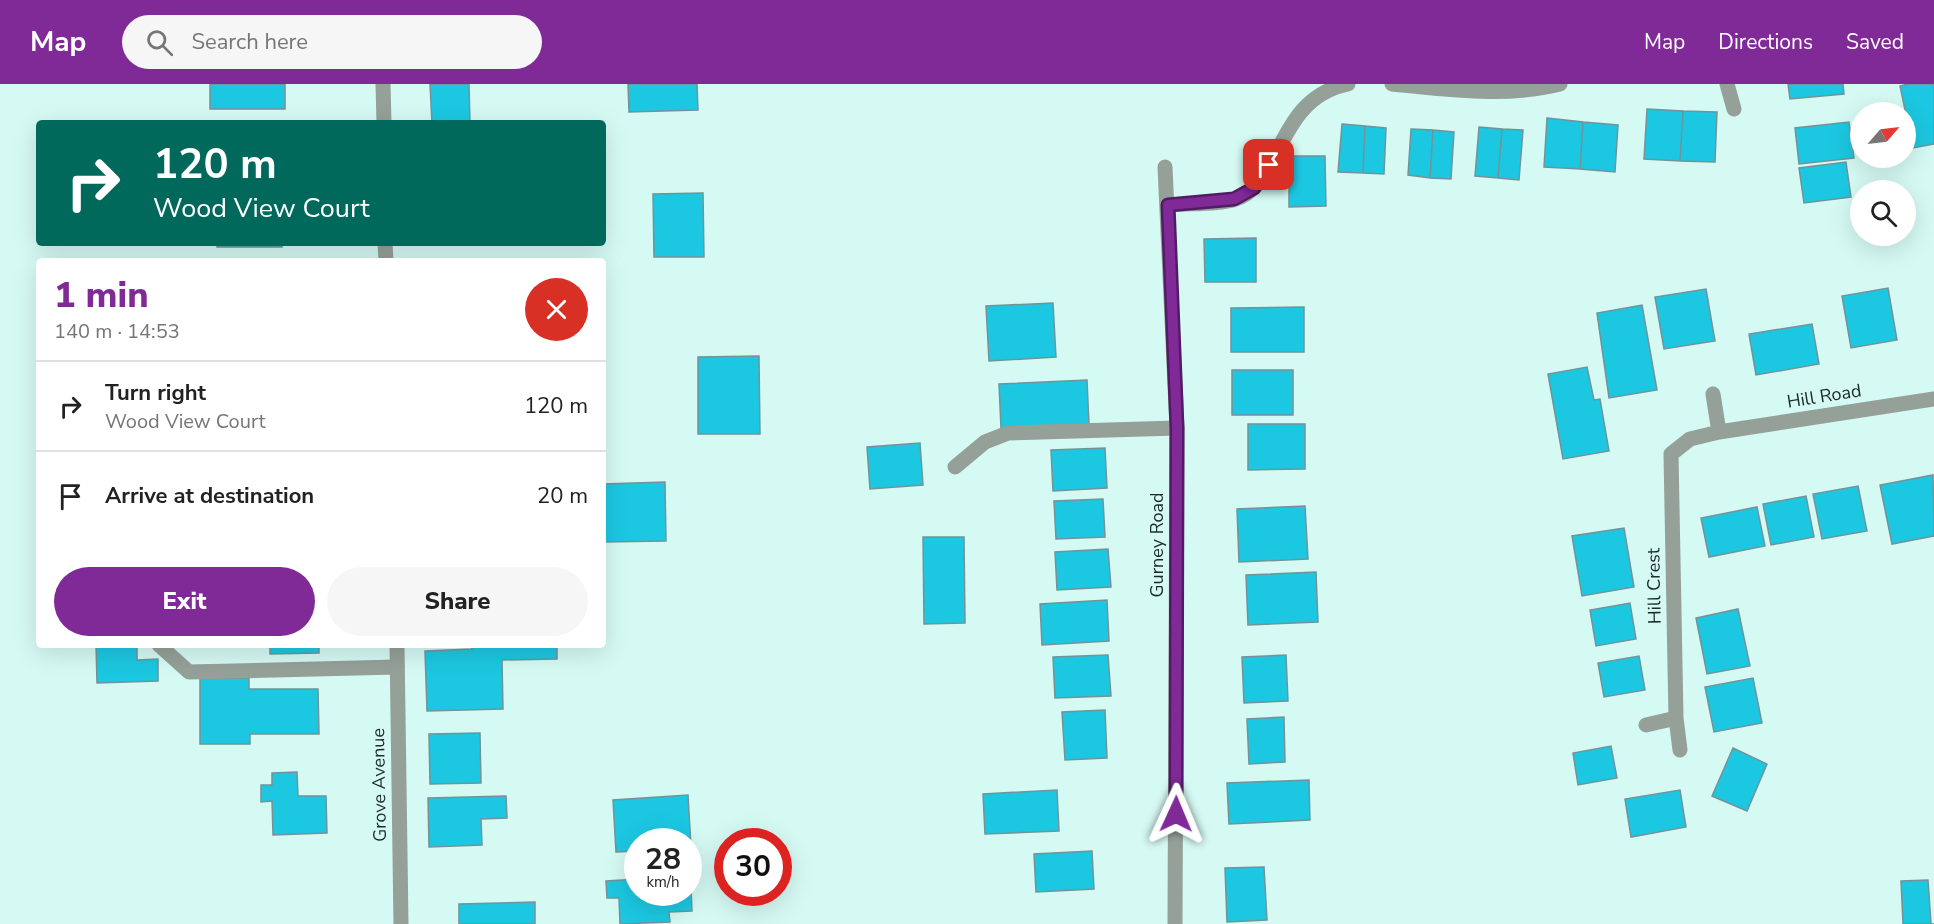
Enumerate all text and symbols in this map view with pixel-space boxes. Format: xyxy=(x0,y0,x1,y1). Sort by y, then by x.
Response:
search box xyxy=(122,15,542,69)
text: Map xyxy=(30,23,86,61)
icon: search xyxy=(143,26,176,59)
text: Search here xyxy=(191,27,308,57)
text: Map xyxy=(1644,28,1685,56)
text: Directions xyxy=(1718,28,1813,56)
text: Saved xyxy=(1846,28,1904,56)
north arrow xyxy=(1850,102,1916,168)
map controls xyxy=(1850,102,1916,246)
text: 120 m xyxy=(153,136,277,193)
pin xyxy=(1243,139,1294,190)
icon: right xyxy=(54,144,132,222)
icon: arrive xyxy=(1252,148,1285,181)
button: search xyxy=(1850,180,1916,246)
text: Wood View Court xyxy=(153,190,370,227)
text: 1 min xyxy=(54,271,149,320)
button: close xyxy=(525,278,588,341)
text: 140 m · 14:53 xyxy=(54,318,180,345)
text: Turn right xyxy=(105,378,206,408)
street label: Hill Road xyxy=(1785,378,1863,414)
icon: right xyxy=(54,390,87,423)
text: 120 m xyxy=(524,391,588,421)
text: Wood View Court xyxy=(105,408,266,435)
icon: arrive xyxy=(54,480,87,513)
text: Arrive at destination xyxy=(105,481,314,511)
text: 20 m xyxy=(537,481,588,511)
street label: Gurney Road xyxy=(1145,492,1169,598)
street label: Hill Crest xyxy=(1641,547,1667,624)
button: Exit xyxy=(54,567,315,636)
button: Share xyxy=(327,567,588,636)
street label: Grove Avenue xyxy=(366,728,392,842)
position arrow xyxy=(1144,782,1208,846)
speed limit sign: 30 xyxy=(714,828,792,906)
text: 28 xyxy=(645,839,681,880)
text: km/h xyxy=(646,872,680,892)

